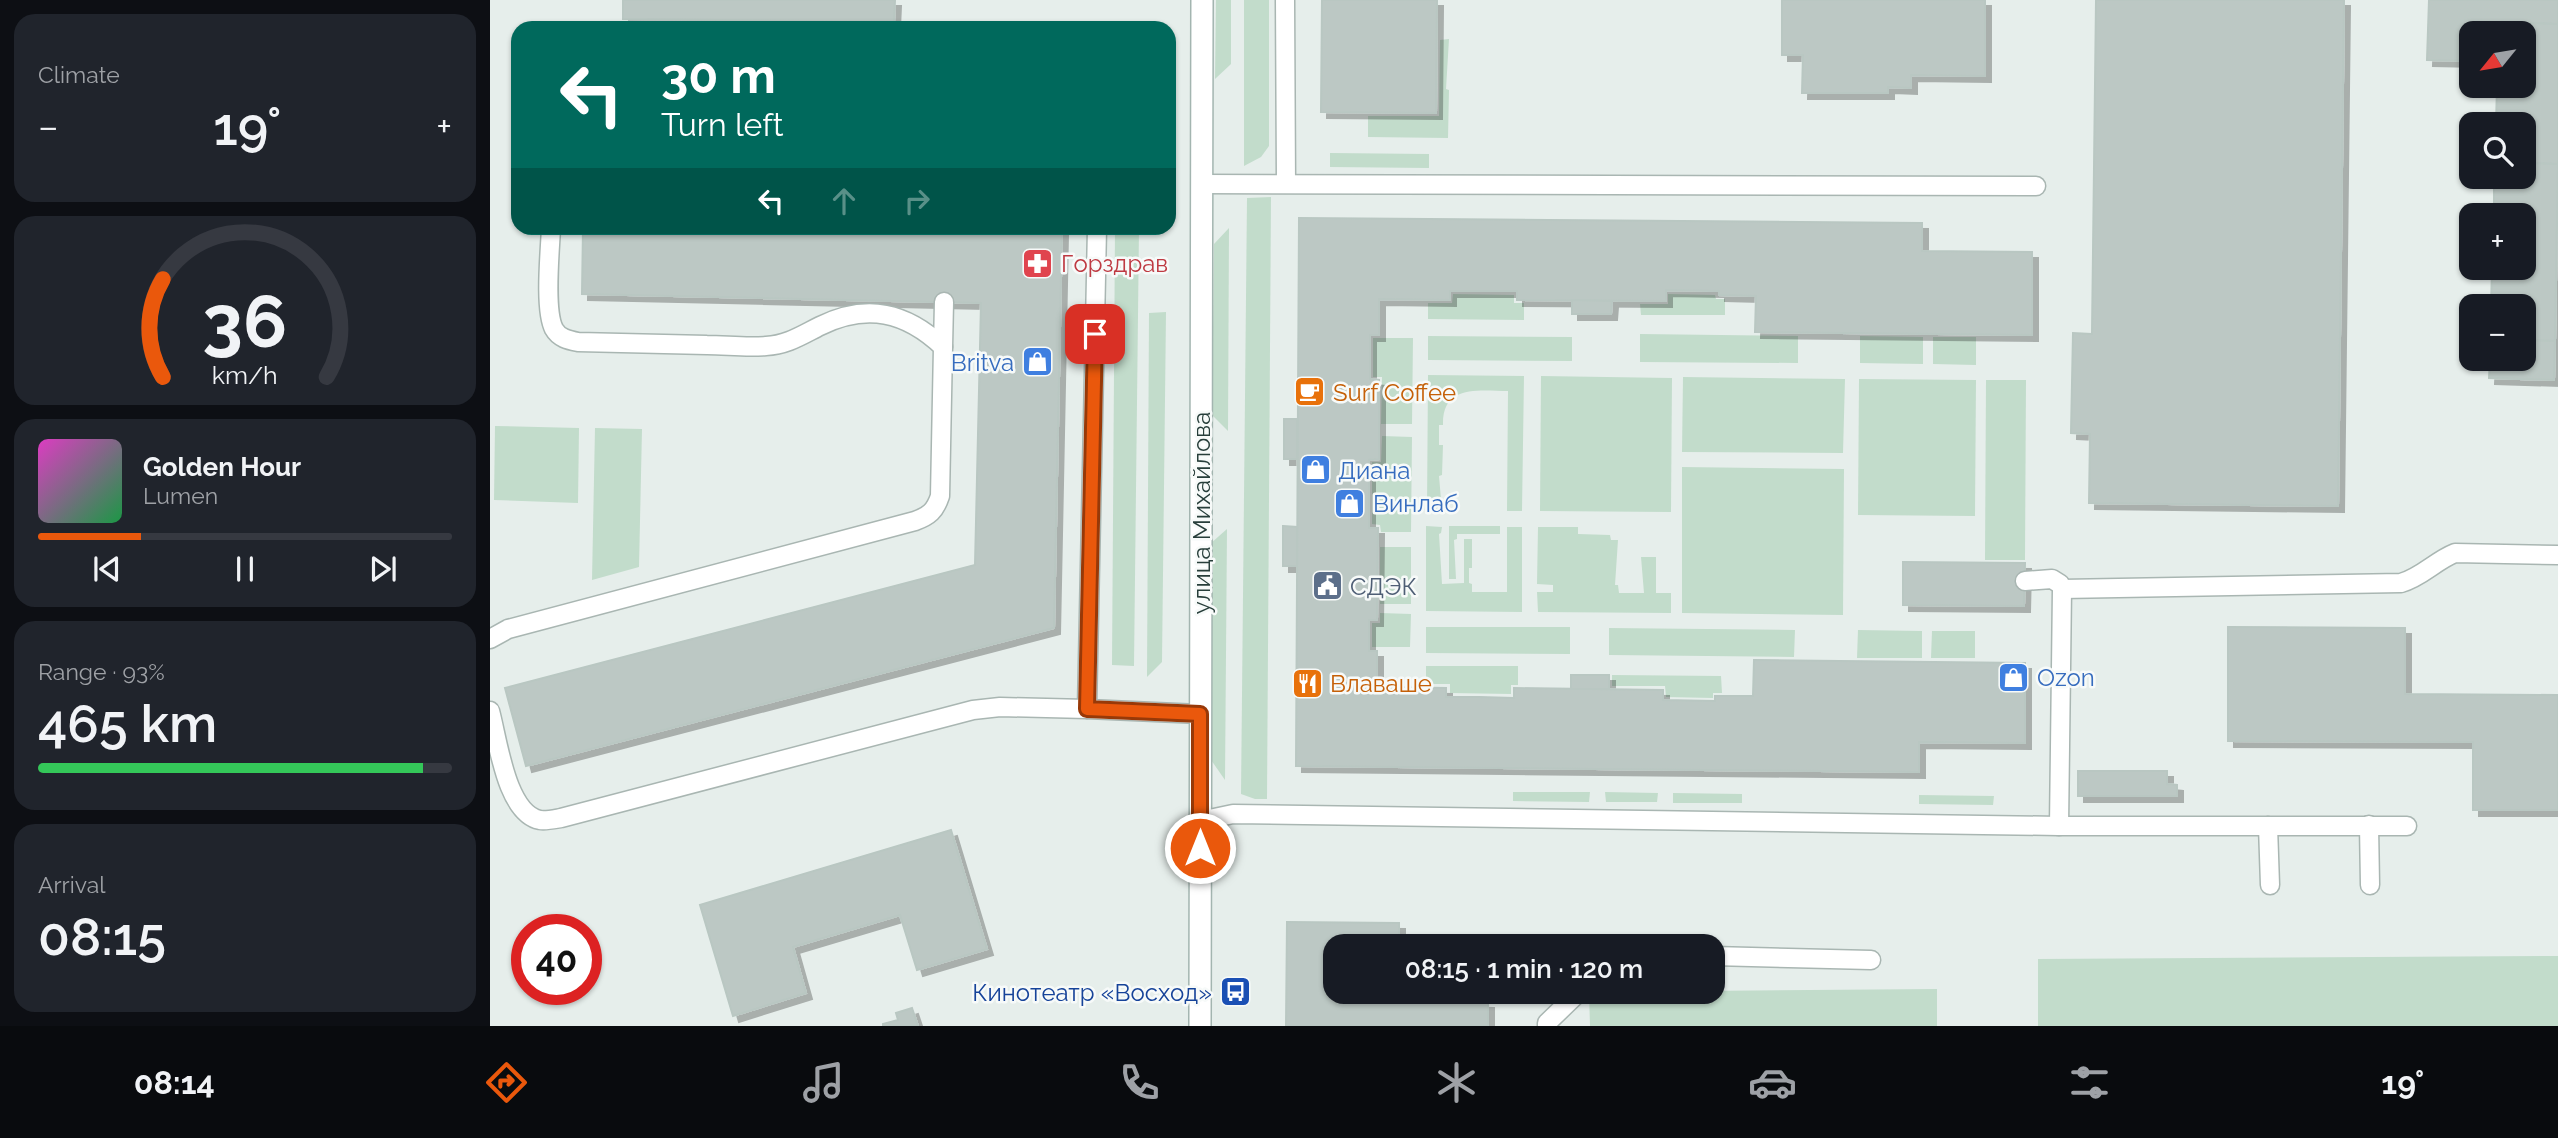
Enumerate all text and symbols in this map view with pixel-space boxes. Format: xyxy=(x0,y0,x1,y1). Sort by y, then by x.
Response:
north arrow xyxy=(2459,21,2536,98)
map controls xyxy=(2459,21,2536,371)
text: 30 m xyxy=(661,47,776,104)
icon: left xyxy=(546,49,637,140)
text: Climate xyxy=(38,61,120,88)
text: 19° xyxy=(213,96,281,157)
text: − xyxy=(38,104,58,149)
text: + xyxy=(436,104,452,149)
text: Turn left xyxy=(661,106,783,143)
button: search xyxy=(2459,112,2536,189)
icon: left xyxy=(752,182,790,220)
icon: ahead xyxy=(825,182,863,220)
icon: right xyxy=(898,182,936,220)
button: + xyxy=(2459,203,2536,280)
pharmacy icon: Горздрав xyxy=(1021,246,1055,280)
place label: Горздрав xyxy=(1061,249,1168,278)
text: 36 xyxy=(203,279,287,364)
button: − xyxy=(2459,294,2536,371)
pin xyxy=(1065,304,1125,364)
icon: arrive xyxy=(1076,315,1114,353)
shop icon: Britva xyxy=(1020,345,1054,379)
place label: Britva xyxy=(951,348,1014,377)
text: km/h xyxy=(212,359,278,389)
cafe icon: Surf Coffee xyxy=(1293,375,1327,409)
place label: Surf Coffee xyxy=(1333,378,1456,407)
street label: улица Михайлова xyxy=(1187,412,1216,614)
text: Golden Hour xyxy=(143,452,301,482)
shop icon: Диана xyxy=(1298,453,1332,487)
place label: Диана xyxy=(1338,456,1410,485)
text: Lumen xyxy=(143,482,218,509)
shop icon: Винлаб xyxy=(1333,486,1367,520)
place label: Винлаб xyxy=(1373,489,1459,518)
icon: previous xyxy=(88,550,126,588)
icon: pause xyxy=(226,550,264,588)
icon: next xyxy=(364,550,402,588)
public building icon: СДЭК xyxy=(1310,569,1344,603)
place label: СДЭК xyxy=(1350,572,1417,601)
text: Range · 93% xyxy=(38,658,165,685)
shop icon: Ozon xyxy=(1997,660,2031,694)
place label: Ozon xyxy=(2037,663,2095,692)
restaurant icon: Влаваше xyxy=(1290,666,1324,700)
place label: Влаваше xyxy=(1330,669,1432,698)
text: 465 km xyxy=(38,693,217,754)
position arrow xyxy=(1163,811,1237,885)
text: Arrival xyxy=(38,871,105,898)
text: 08:15 xyxy=(38,906,166,967)
speed limit sign: 40 xyxy=(511,914,602,1005)
text: 08:15 · 1 min · 120 m xyxy=(1405,954,1643,984)
bus stop icon: Кинотеатр «Восход» xyxy=(1218,975,1252,1009)
place label: Кинотеатр «Восход» xyxy=(972,978,1212,1007)
icon: directions xyxy=(482,1058,531,1107)
icon: music xyxy=(799,1058,848,1107)
icon: phone xyxy=(1115,1058,1164,1107)
icon: climate xyxy=(1432,1058,1481,1107)
icon: car xyxy=(1748,1058,1797,1107)
icon: filters xyxy=(2065,1058,2114,1107)
text: 08:14 xyxy=(134,1064,215,1101)
text: 19° xyxy=(2381,1064,2424,1101)

